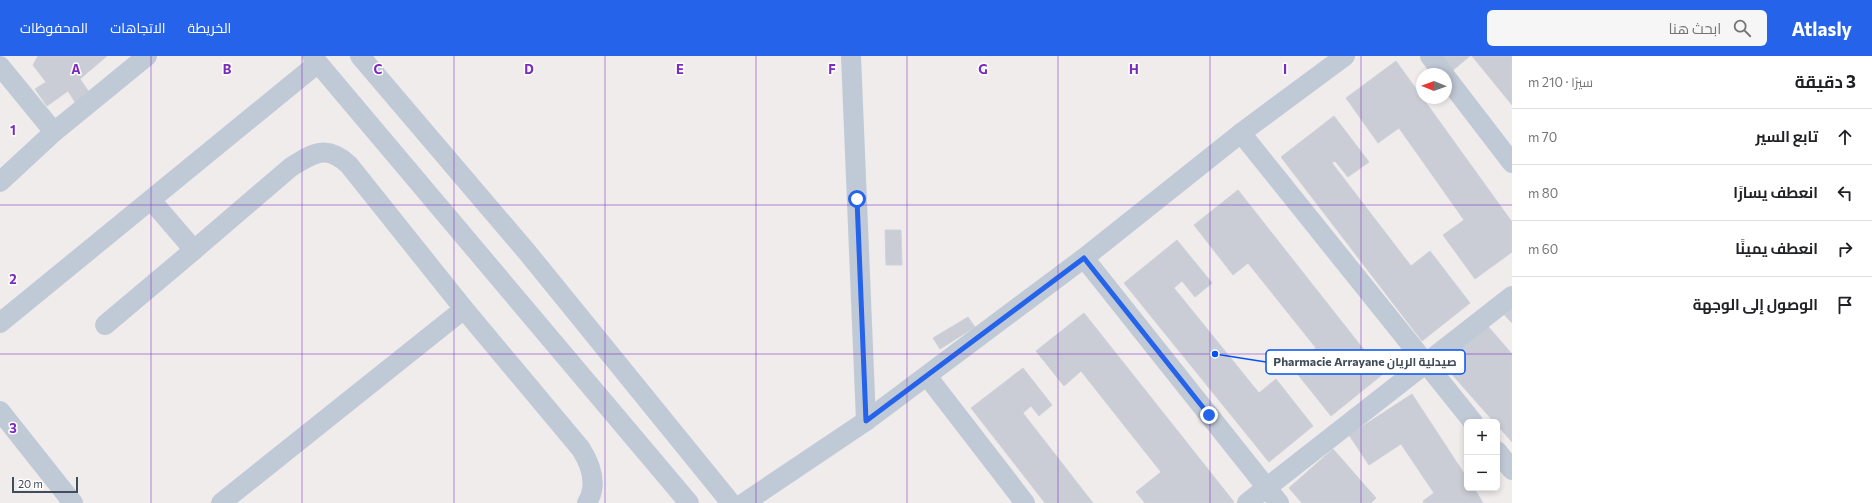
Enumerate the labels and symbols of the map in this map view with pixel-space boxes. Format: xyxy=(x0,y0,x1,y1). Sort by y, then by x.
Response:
text: A xyxy=(71,61,81,77)
text: B xyxy=(223,61,232,77)
text: C xyxy=(374,61,383,77)
text: D xyxy=(524,61,534,77)
text: E xyxy=(676,61,684,77)
text: F xyxy=(828,61,836,77)
text: G xyxy=(978,61,988,77)
text: H xyxy=(1129,61,1139,77)
text: I xyxy=(1283,61,1287,77)
north arrow xyxy=(1416,68,1452,104)
text: 1 xyxy=(10,122,16,138)
route start xyxy=(848,190,866,208)
text: 2 xyxy=(9,271,17,287)
callout: Pharmacie Arrayane صيدلية الريان xyxy=(1266,350,1465,374)
text: Pharmacie Arrayane صيدلية الريان xyxy=(1273,354,1457,370)
route end xyxy=(1200,406,1218,424)
text: 3 xyxy=(9,420,17,436)
scale bar xyxy=(12,475,78,494)

